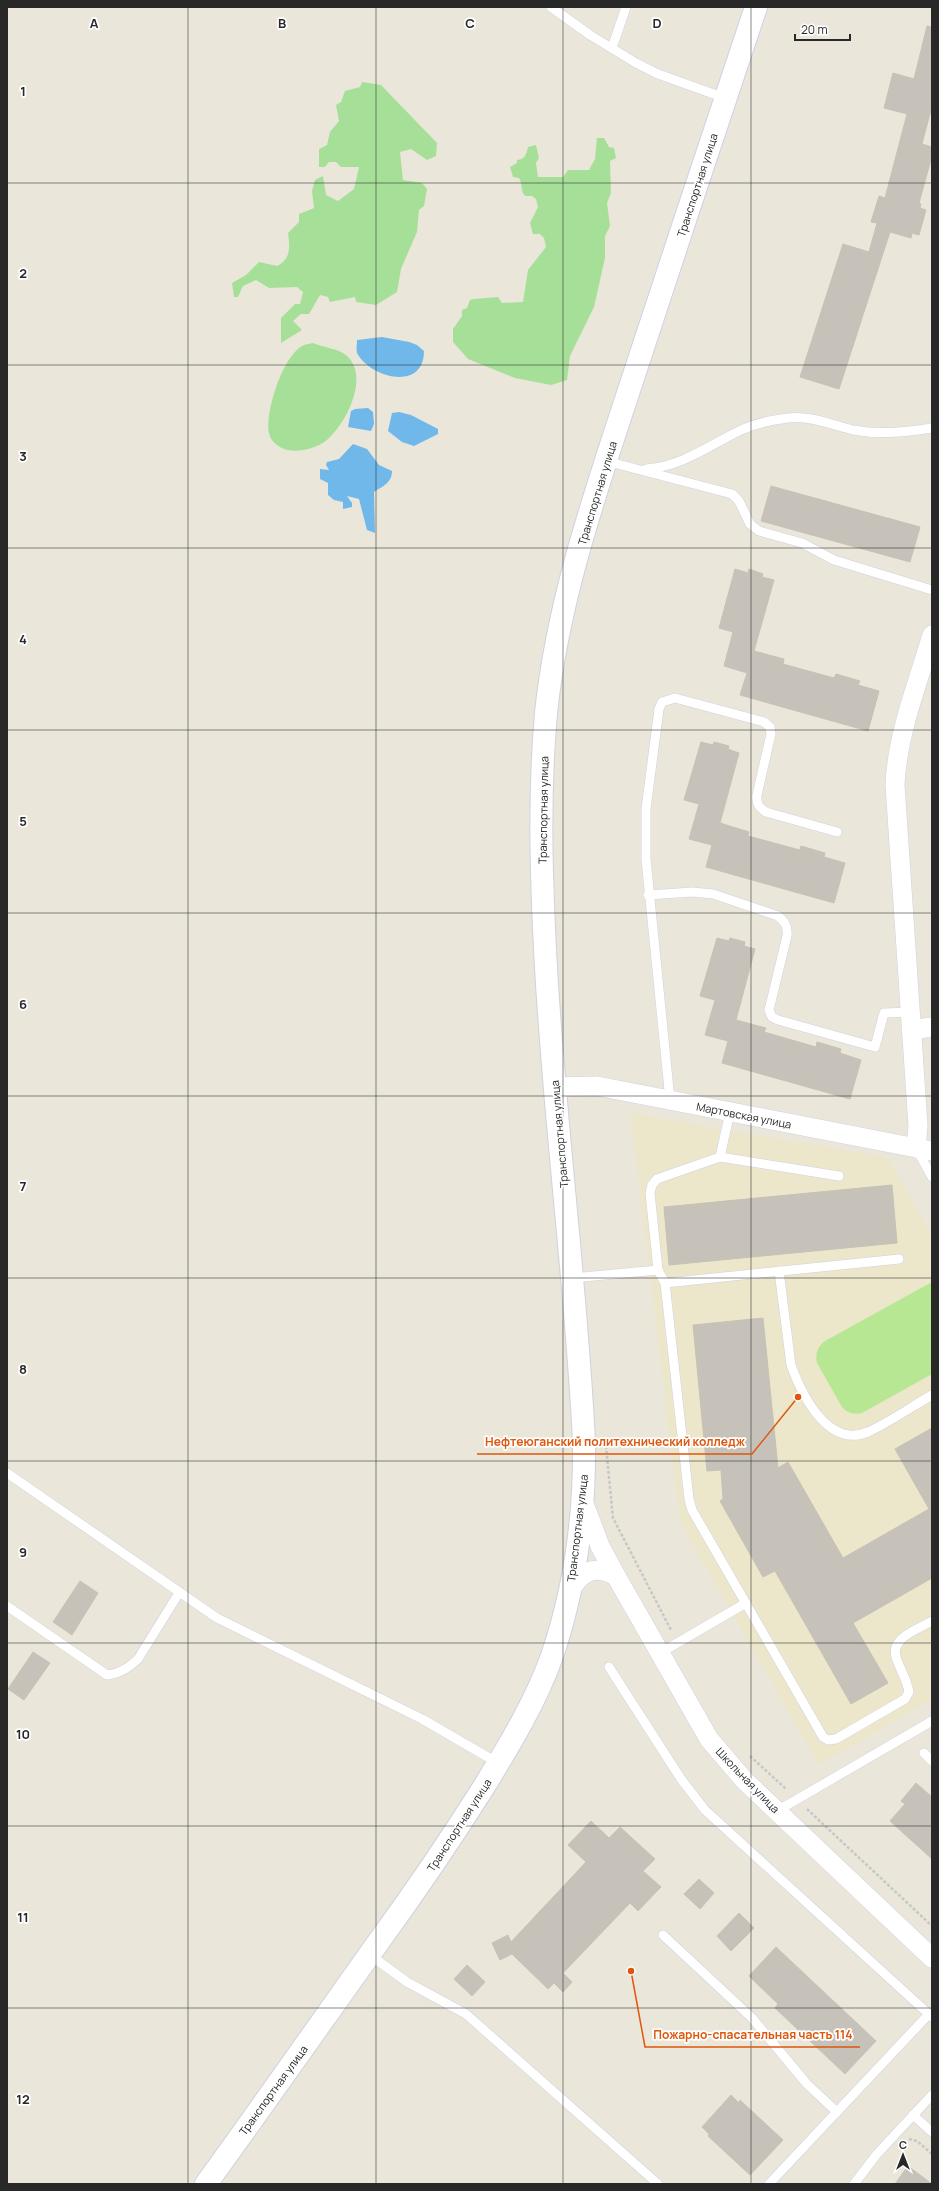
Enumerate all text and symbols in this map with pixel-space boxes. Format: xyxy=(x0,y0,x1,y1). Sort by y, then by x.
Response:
text: A xyxy=(90,14,99,32)
text: B xyxy=(278,14,286,32)
text: C xyxy=(465,14,475,32)
text: D xyxy=(652,14,662,32)
scale bar xyxy=(795,16,850,42)
text: 20 m xyxy=(801,21,828,38)
text: 1 xyxy=(20,82,26,100)
street label: Транспортная улица xyxy=(673,131,721,239)
text: 2 xyxy=(19,264,27,282)
street label: Транспортная улица xyxy=(574,439,620,547)
text: 3 xyxy=(19,447,27,465)
text: 4 xyxy=(19,630,27,648)
street label: Транспортная улица xyxy=(535,756,551,864)
text: 5 xyxy=(19,812,27,830)
text: 6 xyxy=(19,995,27,1013)
street label: Транспортная улица xyxy=(547,1080,571,1188)
street label: Мартовская улица xyxy=(695,1098,793,1132)
text: 7 xyxy=(20,1177,27,1195)
text: 8 xyxy=(19,1360,27,1378)
callout: Нефтеюганский политехнический колледж xyxy=(477,1430,752,1454)
text: Нефтеюганский политехнический колледж xyxy=(485,1433,746,1450)
street label: Транспортная улица xyxy=(563,1473,591,1583)
text: 9 xyxy=(19,1543,27,1561)
text: 10 xyxy=(16,1725,30,1743)
street label: Школьная улица xyxy=(713,1744,783,1816)
street label: Транспортная улица xyxy=(423,1776,495,1874)
text: 11 xyxy=(17,1908,29,1926)
callout: Пожарно-спасательная часть 114 xyxy=(645,2023,860,2047)
text: Пожарно-спасательная часть 114 xyxy=(653,2026,853,2043)
street label: Транспортная улица xyxy=(235,2042,311,2138)
text: 12 xyxy=(16,2090,30,2108)
north arrow xyxy=(883,2135,923,2175)
text: С xyxy=(899,2137,907,2152)

